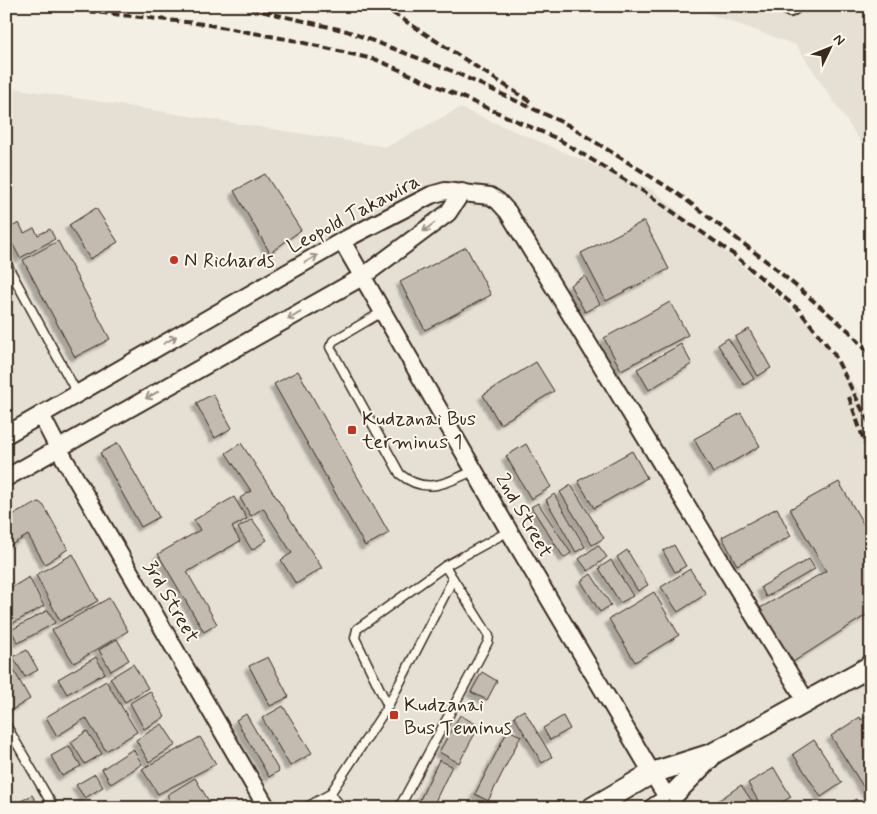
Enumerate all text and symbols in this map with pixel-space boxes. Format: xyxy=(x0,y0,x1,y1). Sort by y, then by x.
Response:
north arrow xyxy=(804,22,854,72)
text: N xyxy=(829,30,849,49)
street label: Leopold Takawira xyxy=(283,168,425,261)
one-way arrow xyxy=(422,222,436,232)
place label: N Richards xyxy=(184,248,275,275)
marker: N Richards xyxy=(168,254,180,266)
one-way arrow xyxy=(303,254,317,264)
one-way arrow xyxy=(287,311,301,321)
one-way arrow xyxy=(162,335,177,345)
one-way arrow xyxy=(144,390,159,400)
place label: Kudzanai Bus terminus 1 xyxy=(361,406,476,456)
marker: Kudzanai Bus terminus 1 xyxy=(346,424,358,436)
street label: 2nd Street xyxy=(489,468,559,563)
street label: 3rd Street xyxy=(136,556,205,648)
place label: Kudzanai Bus Teminus xyxy=(404,692,512,742)
marker: Kudzanai Bus Teminus xyxy=(388,709,400,721)

